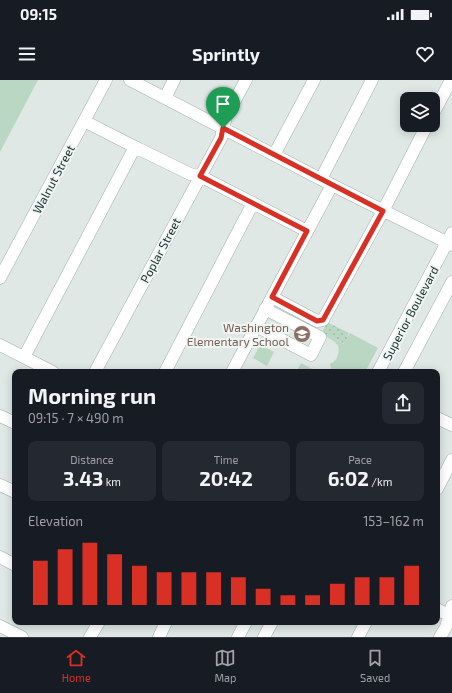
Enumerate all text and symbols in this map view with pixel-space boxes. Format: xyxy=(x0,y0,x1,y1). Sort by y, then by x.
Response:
text: 09:15 xyxy=(20,5,57,23)
icon: menu xyxy=(16,43,38,65)
text: Sprintly xyxy=(192,43,260,65)
icon: heart xyxy=(414,43,436,65)
pin xyxy=(206,87,240,128)
map controls xyxy=(400,92,440,132)
button: layers xyxy=(400,92,440,132)
icon: arrive xyxy=(212,93,234,115)
street label: Walnut Street xyxy=(29,142,77,216)
street label: Poplar Street xyxy=(137,215,183,285)
street label: Superior Boulevard xyxy=(379,264,441,362)
place label: Washington Elementary School xyxy=(187,320,289,348)
school or university icon: Washington Elementary School xyxy=(292,324,312,344)
text: Morning run xyxy=(28,382,156,408)
button: share xyxy=(382,382,424,424)
text: 09:15 · 7 × 490 m xyxy=(28,410,124,426)
text: Distance xyxy=(70,453,114,466)
text: Time xyxy=(214,453,238,466)
text: Pace xyxy=(348,453,372,466)
text: 3.43 xyxy=(63,466,103,490)
text: 20:42 xyxy=(199,466,253,490)
text: 6:02 xyxy=(328,466,369,490)
text: km xyxy=(103,475,121,488)
text: /km xyxy=(369,475,392,488)
text: Elevation xyxy=(28,513,83,529)
text: 153–162 m xyxy=(363,513,424,529)
tab: Home xyxy=(62,647,91,684)
tab: Map xyxy=(214,647,237,684)
tab: Saved xyxy=(360,647,390,684)

